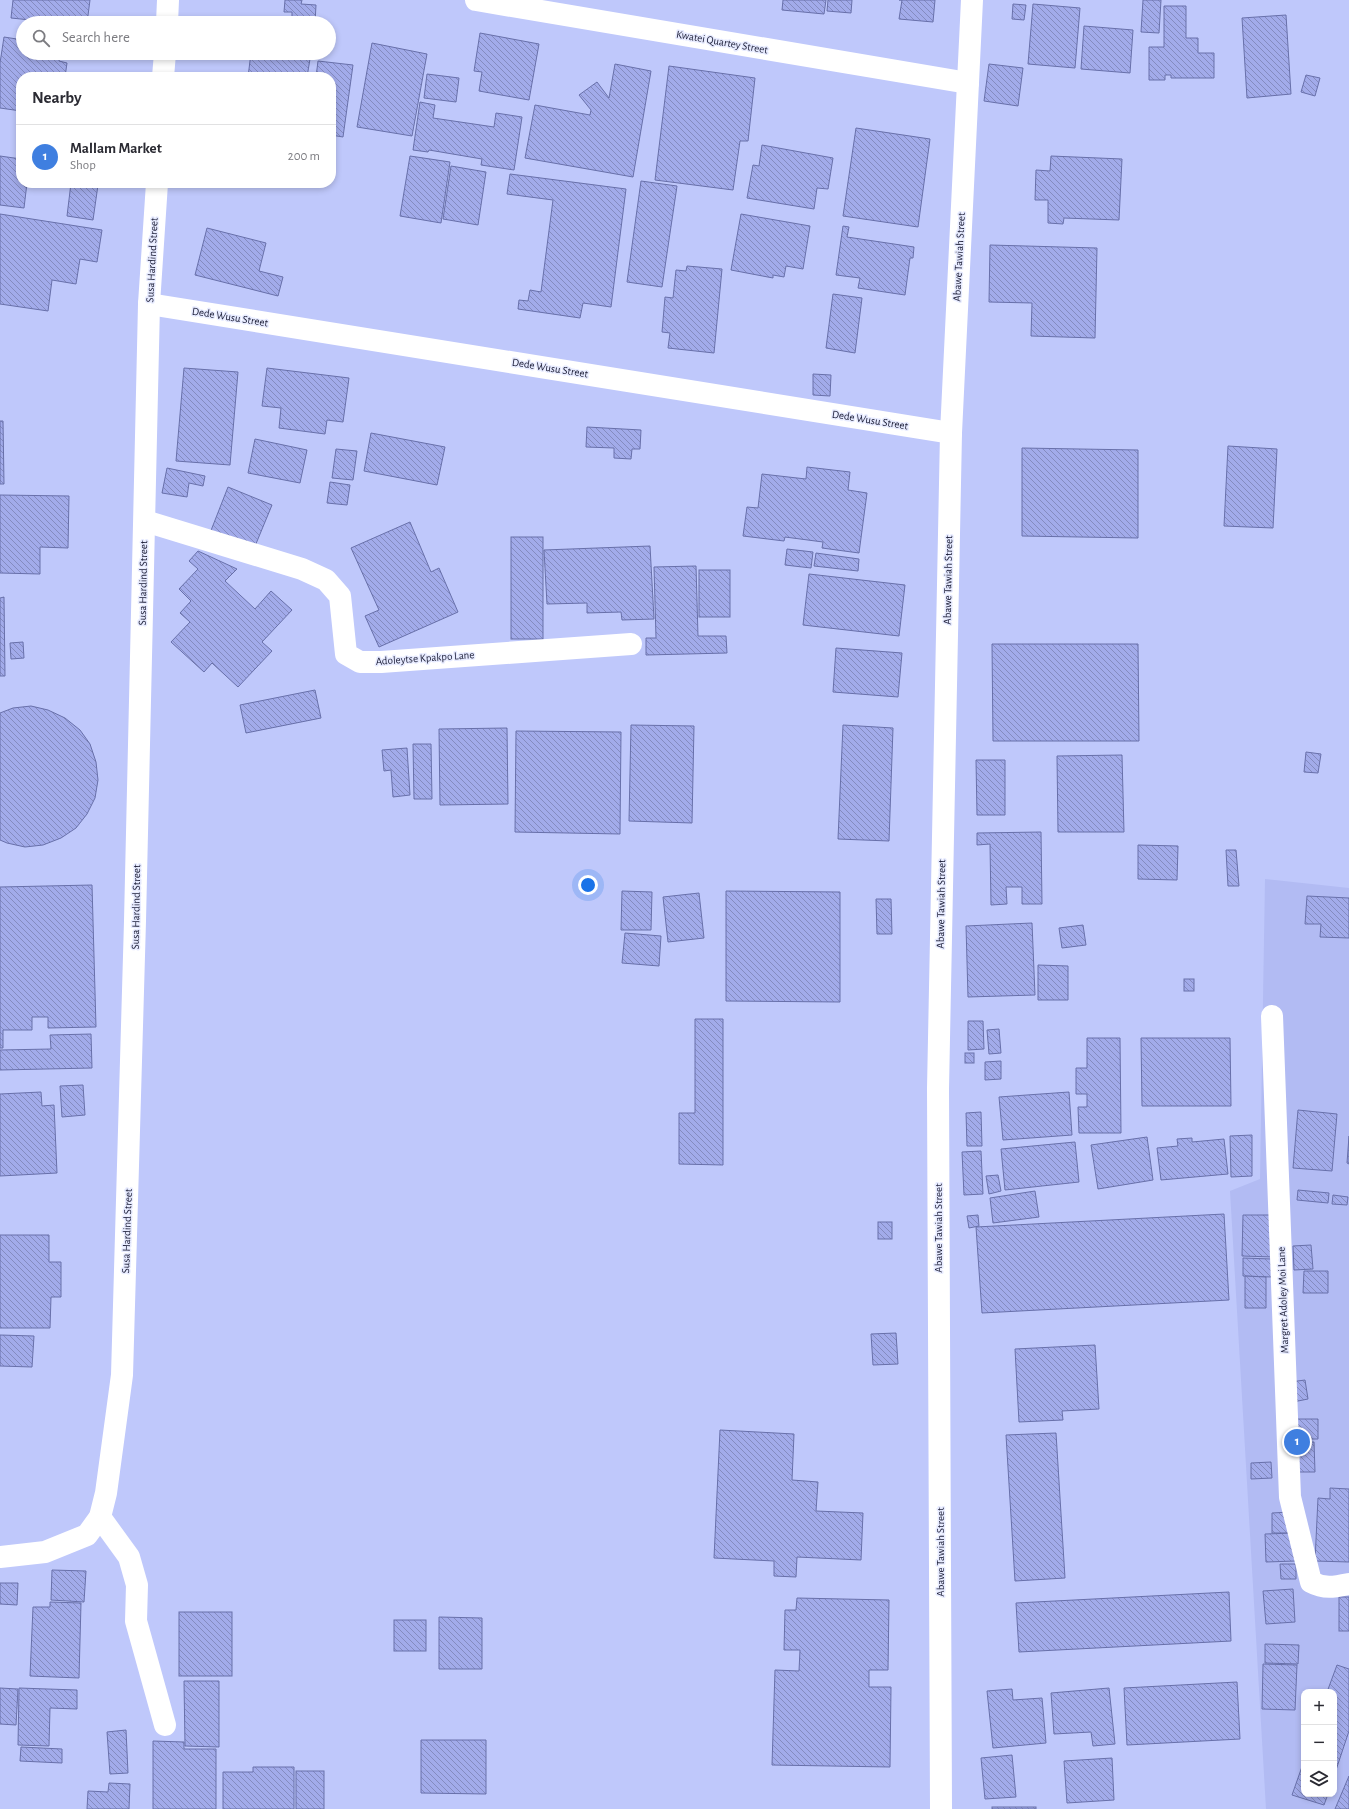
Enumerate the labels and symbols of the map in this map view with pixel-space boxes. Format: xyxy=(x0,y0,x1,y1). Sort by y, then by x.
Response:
street label: Kwatei Quartey Street xyxy=(675,29,769,56)
street label: Abawe Tawiah Street xyxy=(951,212,967,302)
street label: Susa Hardind Street xyxy=(144,217,160,303)
street label: Dede Wusu Street xyxy=(191,306,269,329)
street label: Dede Wusu Street xyxy=(511,357,589,380)
street label: Dede Wusu Street xyxy=(831,409,909,432)
street label: Abawe Tawiah Street xyxy=(942,535,954,625)
street label: Susa Hardind Street xyxy=(137,540,149,626)
street label: Adoleytse Kpakpo Lane xyxy=(375,649,475,667)
street label: Abawe Tawiah Street xyxy=(935,859,947,949)
street label: Susa Hardind Street xyxy=(130,864,142,950)
your location xyxy=(578,875,598,895)
street label: Abawe Tawiah Street xyxy=(933,1183,944,1273)
street label: Susa Hardind Street xyxy=(120,1188,134,1274)
street label: Margret Adoley Moi Lane xyxy=(1276,1247,1290,1353)
pin: 1 xyxy=(1284,1427,1310,1457)
street label: Abawe Tawiah Street xyxy=(935,1507,946,1597)

